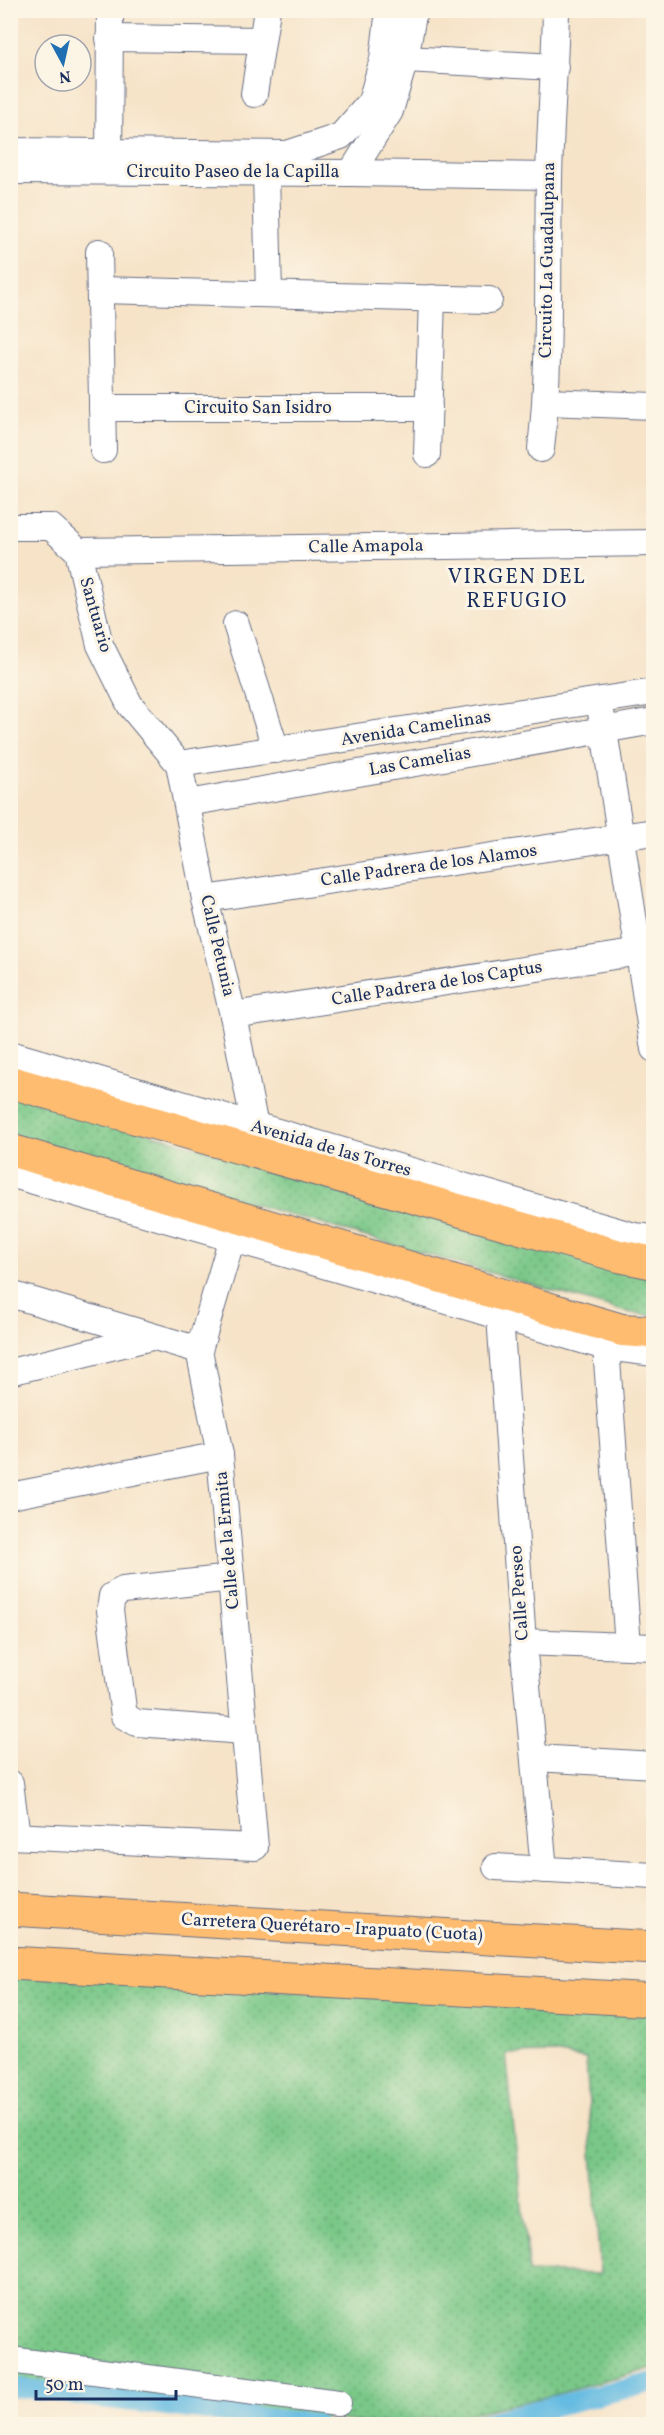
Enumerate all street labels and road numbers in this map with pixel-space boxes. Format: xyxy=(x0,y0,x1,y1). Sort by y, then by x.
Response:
street label: Circuito Paseo de la Capilla xyxy=(127,160,339,185)
street label: Circuito La Guadalupana xyxy=(534,162,562,358)
street label: Circuito San Isidro xyxy=(184,396,332,421)
street label: Calle Amapola xyxy=(308,533,424,561)
street label: Santuario xyxy=(72,574,118,656)
street label: Avenida Camelinas xyxy=(339,705,493,753)
street label: Las Camelias xyxy=(367,741,473,783)
street label: Calle Padrera de los Alamos xyxy=(319,838,539,894)
street label: Calle Petunia xyxy=(193,893,241,999)
street label: Calle Padrera de los Captus xyxy=(330,955,544,1013)
street label: Avenida de las Torres xyxy=(248,1114,414,1184)
street label: Calle de la Ermita xyxy=(209,1470,247,1610)
street label: Calle Perseo xyxy=(504,1544,536,1642)
street label: Carretera Querétaro - Irapuato (Cuota) xyxy=(181,1908,483,1948)

